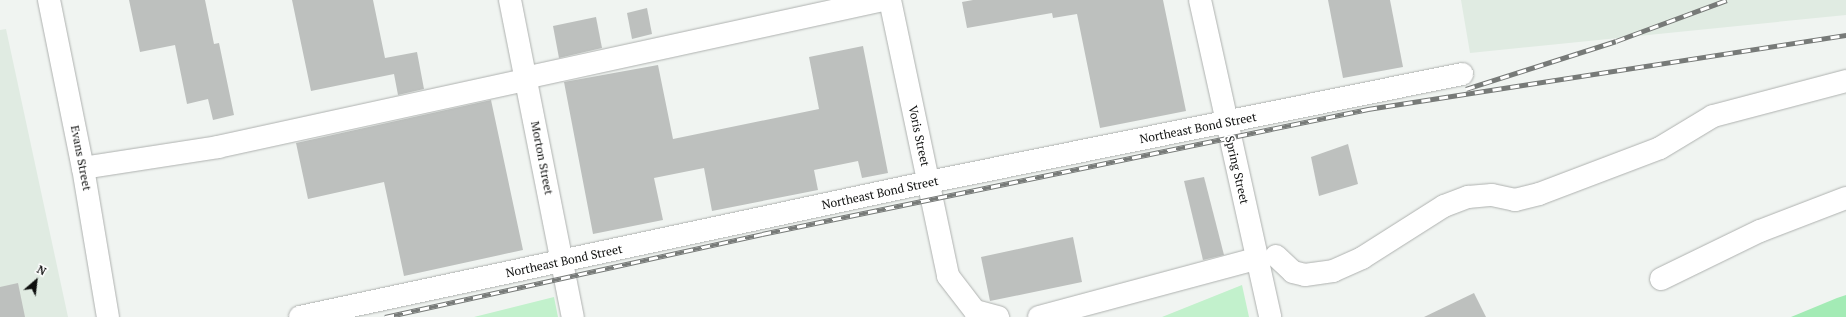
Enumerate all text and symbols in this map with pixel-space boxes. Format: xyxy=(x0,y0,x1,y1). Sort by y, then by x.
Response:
street label: Voris Street xyxy=(906,104,932,168)
street label: Northeast Bond Street xyxy=(1138,110,1258,146)
street label: Morton Street xyxy=(528,120,556,196)
street label: Evans Street xyxy=(68,124,94,192)
street label: Spring Street xyxy=(1222,134,1252,206)
street label: Northeast Bond Street xyxy=(820,174,940,212)
street label: Northeast Bond Street xyxy=(504,242,624,280)
north arrow xyxy=(16,261,56,301)
text: N xyxy=(35,262,49,279)

